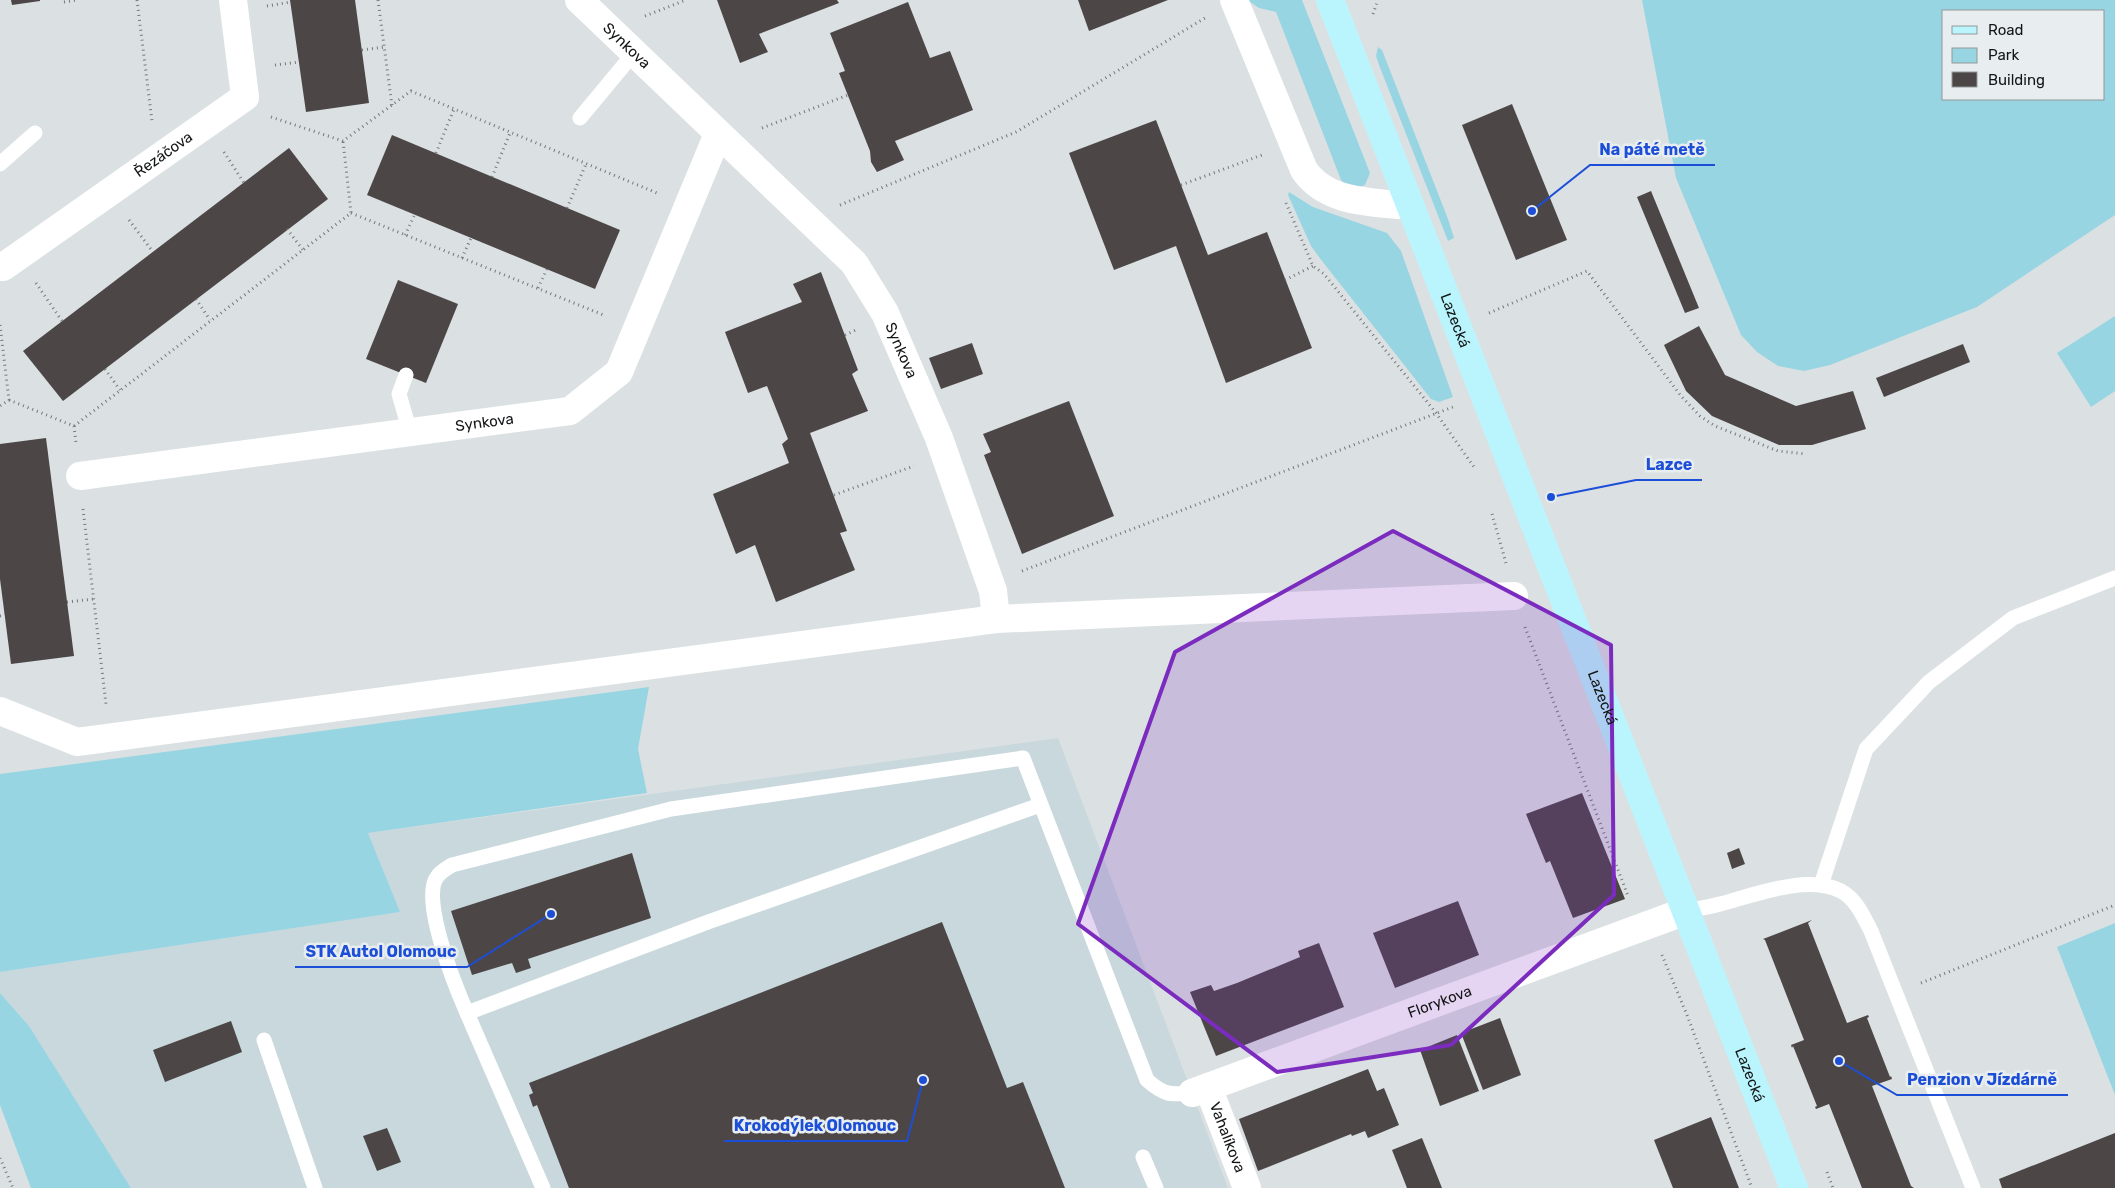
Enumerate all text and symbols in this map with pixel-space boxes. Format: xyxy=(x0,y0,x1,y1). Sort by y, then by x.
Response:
legend xyxy=(1942,10,2105,100)
street label: Synkova xyxy=(599,19,654,72)
text: Road xyxy=(1988,21,2024,39)
text: Park xyxy=(1988,46,2019,64)
text: Building xyxy=(1988,71,2045,89)
street label: Řezáčova xyxy=(131,128,196,181)
callout: Na páté metě xyxy=(1590,134,1715,165)
text: Na páté metě xyxy=(1599,140,1705,159)
street label: Lazecká xyxy=(1436,291,1474,350)
street label: Synkova xyxy=(881,320,921,381)
street label: Synkova xyxy=(454,410,515,435)
callout: Lazce xyxy=(1636,449,1702,480)
text: Lazce xyxy=(1646,455,1692,474)
street label: Lazecká xyxy=(1584,668,1621,727)
callout: STK Autol Olomouc xyxy=(295,936,467,967)
text: STK Autol Olomouc xyxy=(306,942,456,961)
street label: Florykova xyxy=(1405,982,1474,1022)
street label: Lazecká xyxy=(1731,1045,1769,1105)
callout: Penzion v Jízdárně xyxy=(1897,1064,2068,1095)
text: Penzion v Jízdárně xyxy=(1907,1070,2057,1089)
street label: Vahalíkova xyxy=(1206,1100,1249,1175)
callout: Krokodýlek Olomouc xyxy=(724,1110,907,1141)
text: Krokodýlek Olomouc xyxy=(734,1116,896,1135)

